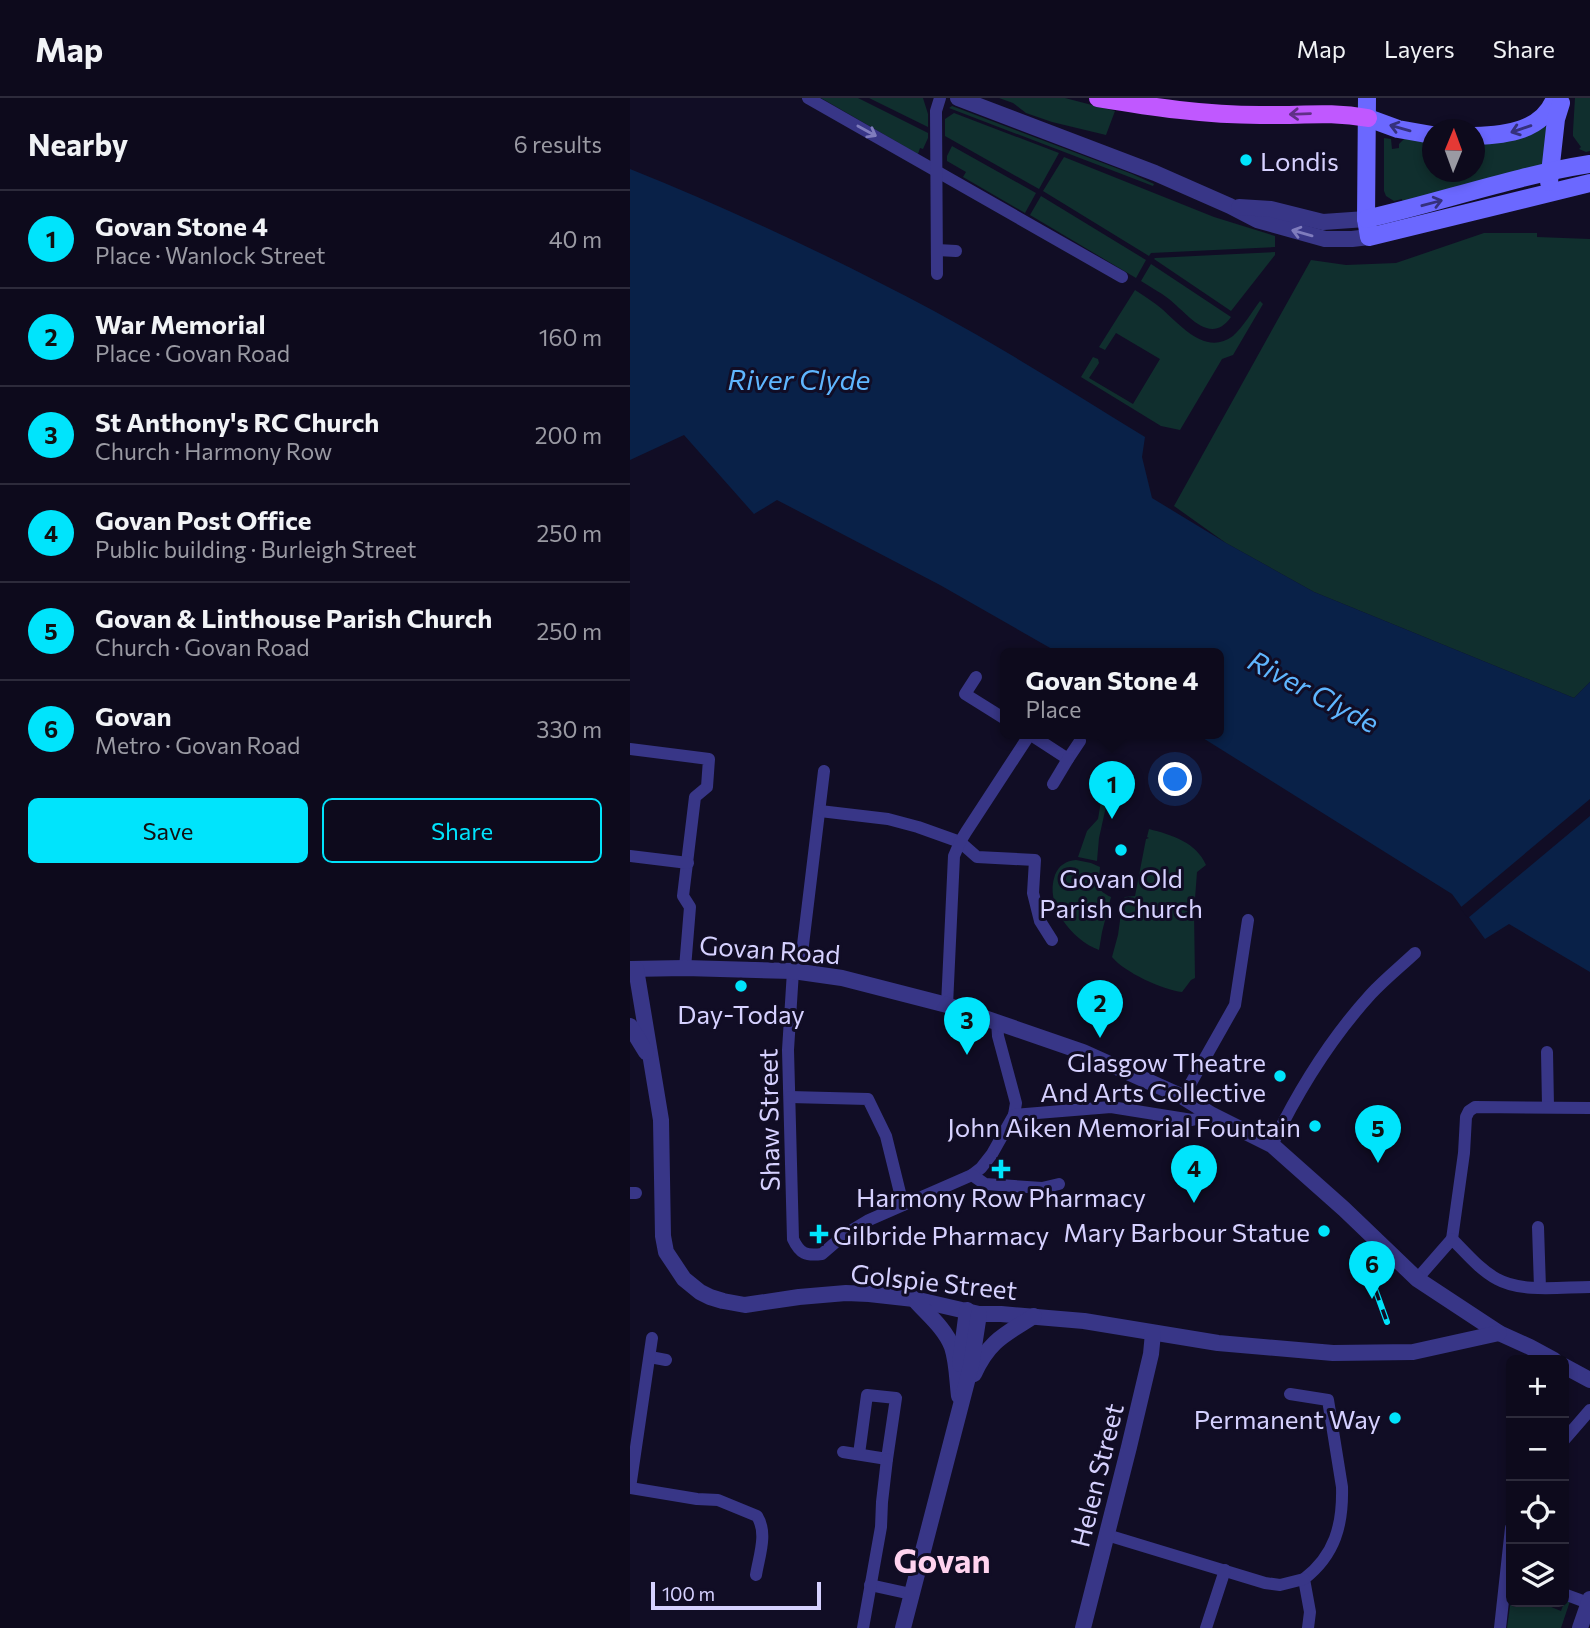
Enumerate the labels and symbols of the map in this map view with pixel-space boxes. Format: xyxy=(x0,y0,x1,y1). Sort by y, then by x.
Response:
one-way arrow xyxy=(1289,107,1312,120)
north arrow xyxy=(1422,119,1485,182)
one-way arrow xyxy=(1389,121,1411,134)
one-way arrow xyxy=(1511,123,1533,136)
one-way arrow xyxy=(857,124,877,138)
place label: Londis xyxy=(1260,145,1339,176)
marker: Londis xyxy=(1238,152,1254,168)
one-way arrow xyxy=(1420,196,1443,209)
one-way arrow xyxy=(1291,225,1313,238)
water label: River Clyde xyxy=(728,362,871,396)
water label: River Clyde xyxy=(1243,642,1385,740)
pin: 1 xyxy=(1089,761,1135,819)
your location xyxy=(1158,762,1192,796)
marker: Govan Old Parish Church xyxy=(1113,842,1129,858)
place label: Govan Old Parish Church xyxy=(1039,862,1203,923)
street label: Govan Road xyxy=(698,929,842,969)
marker: Day-Today xyxy=(733,978,749,994)
pin: 2 xyxy=(1077,980,1123,1038)
pin: 3 xyxy=(944,997,990,1055)
place label: Day-Today xyxy=(677,998,805,1029)
place label: Glasgow Theatre And Arts Collective xyxy=(1040,1046,1266,1107)
street label: Shaw Street xyxy=(751,1048,785,1192)
marker: Glasgow Theatre And Arts Collective xyxy=(1272,1068,1288,1084)
pin: 5 xyxy=(1355,1105,1401,1163)
place label: John Aiken Memorial Fountain xyxy=(947,1111,1301,1142)
marker: John Aiken Memorial Fountain xyxy=(1307,1118,1323,1134)
pin: 4 xyxy=(1171,1145,1217,1203)
marker: Harmony Row Pharmacy xyxy=(993,1161,1009,1177)
place label: Harmony Row Pharmacy xyxy=(856,1181,1146,1212)
place label: Mary Barbour Statue xyxy=(1063,1216,1310,1247)
place label: Gilbride Pharmacy xyxy=(833,1219,1049,1250)
marker: Mary Barbour Statue xyxy=(1316,1223,1332,1239)
marker: Gilbride Pharmacy xyxy=(811,1226,827,1242)
pin: 6 xyxy=(1349,1241,1395,1299)
street label: Golspie Street xyxy=(849,1257,1019,1305)
street label: Helen Street xyxy=(1063,1400,1129,1550)
place label: Permanent Way xyxy=(1194,1403,1381,1434)
marker: Permanent Way xyxy=(1387,1410,1403,1426)
district label: Govan xyxy=(893,1539,991,1580)
scale bar xyxy=(651,1579,821,1611)

